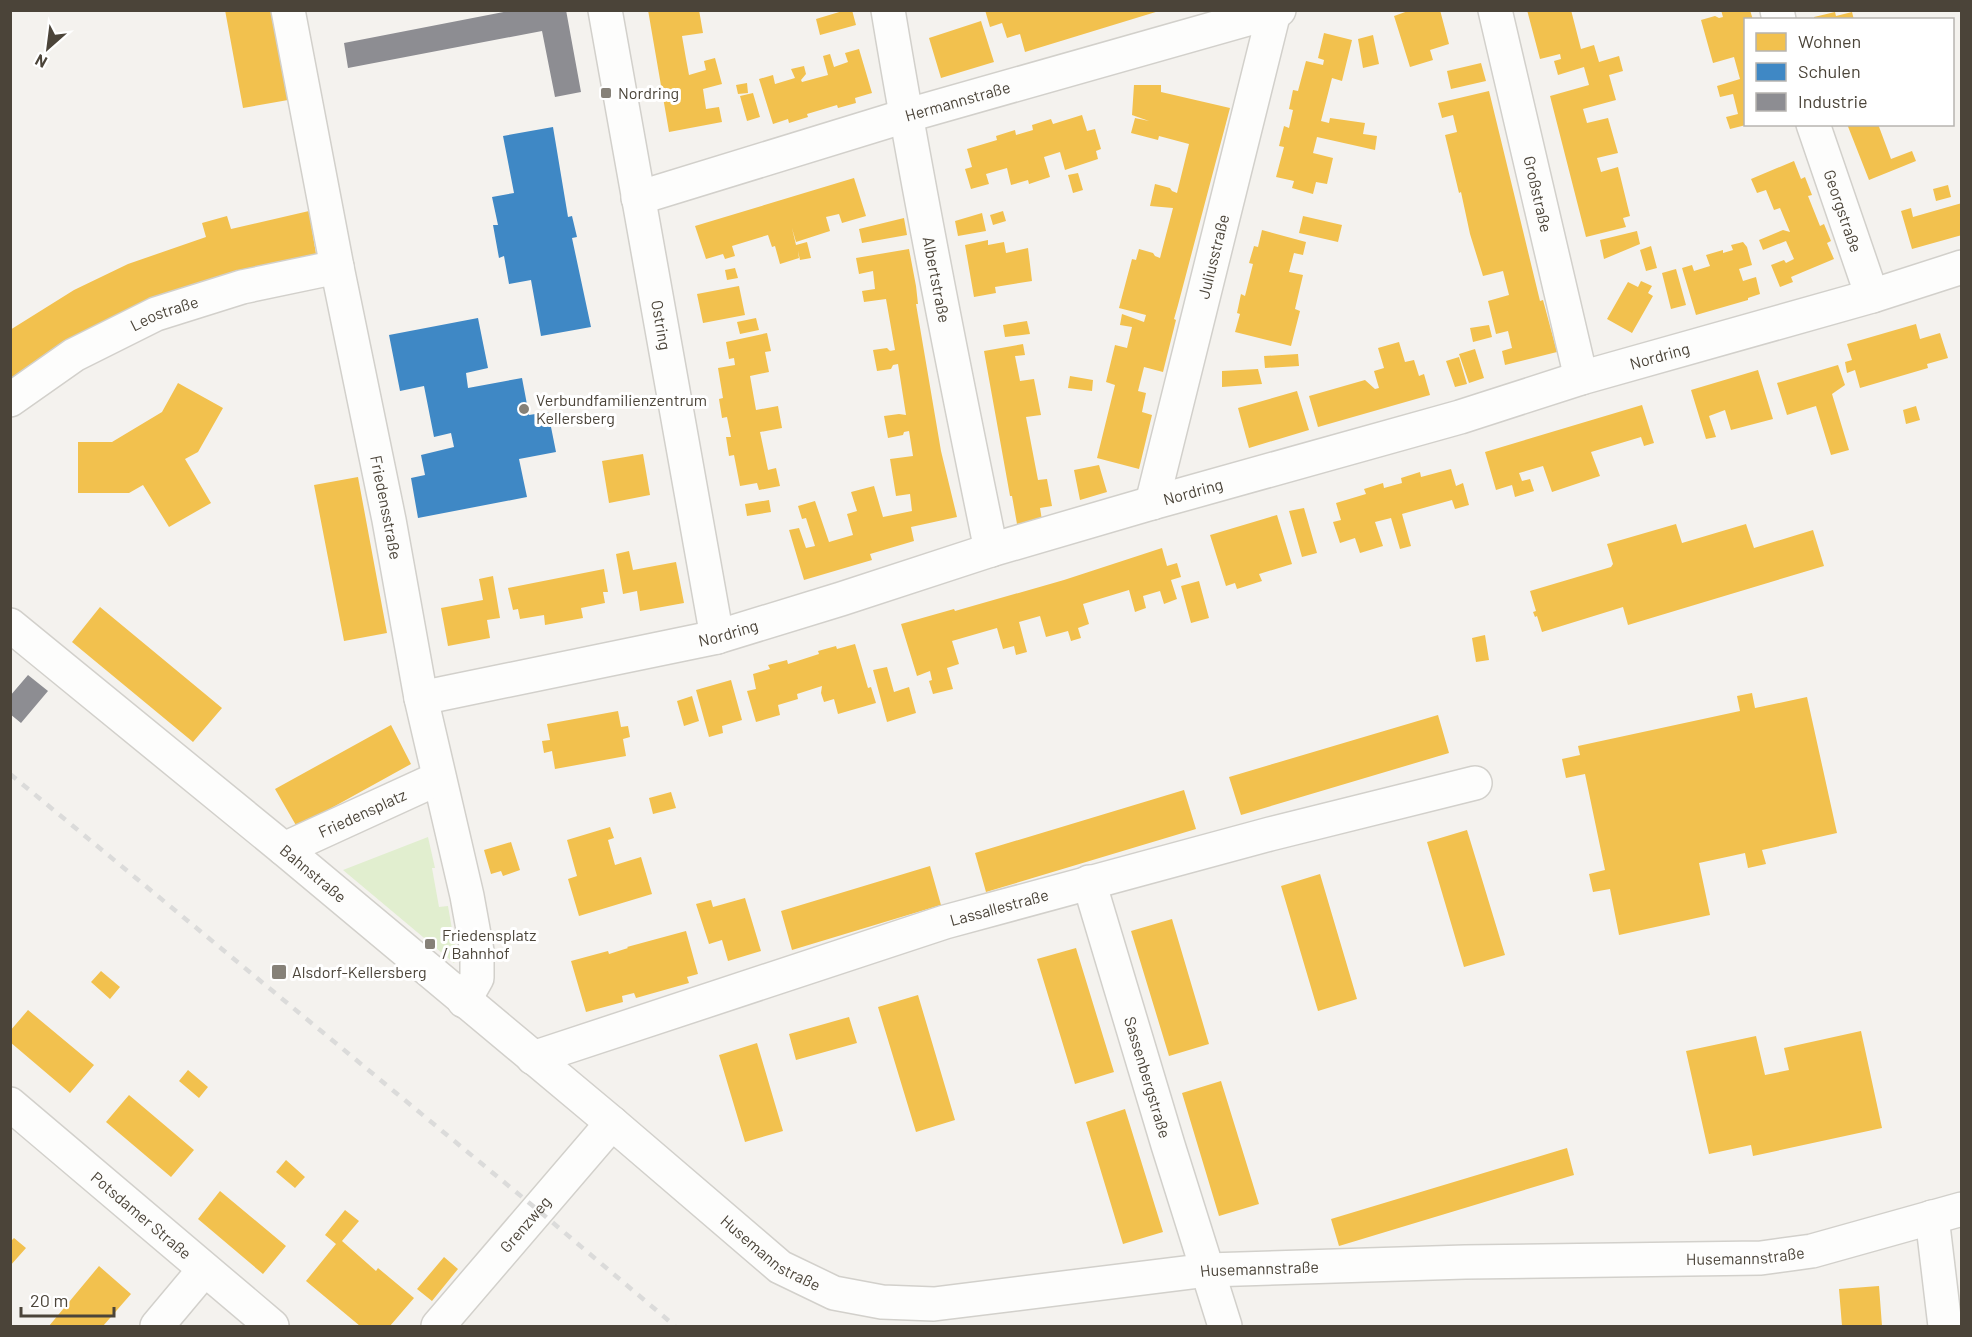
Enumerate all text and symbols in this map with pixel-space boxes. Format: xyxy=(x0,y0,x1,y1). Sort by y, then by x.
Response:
north arrow xyxy=(18,18,78,78)
legend xyxy=(1744,18,1954,126)
text: Wohnen xyxy=(1798,30,1861,52)
text: N xyxy=(32,51,50,73)
text: Schulen xyxy=(1798,60,1861,82)
street label: Hermannstraße xyxy=(903,77,1012,125)
place label: Nordring xyxy=(618,83,679,102)
marker: Nordring xyxy=(599,86,613,100)
text: Industrie xyxy=(1798,90,1868,112)
street label: Großstraße xyxy=(1520,154,1557,234)
street label: Georgstraße xyxy=(1820,167,1866,255)
street label: Juliusstraße xyxy=(1193,212,1232,301)
street label: Albertstraße xyxy=(920,235,955,324)
street label: Leostraße xyxy=(127,291,200,334)
street label: Ostring xyxy=(648,298,676,351)
street label: Nordring xyxy=(1627,338,1691,373)
place label: Verbundfamilienzentrum Kellersberg xyxy=(536,390,707,427)
marker: Verbundfamilienzentrum Kellersberg xyxy=(517,402,531,416)
street label: Friedensstraße xyxy=(367,454,406,561)
street label: Nordring xyxy=(1161,474,1225,508)
street label: Nordring xyxy=(697,615,760,650)
street label: Friedensplatz xyxy=(315,784,409,841)
street label: Bahnstraße xyxy=(277,840,350,906)
street label: Lassallestraße xyxy=(948,884,1050,929)
place label: Friedensplatz / Bahnhof xyxy=(442,925,536,962)
marker: Friedensplatz / Bahnhof xyxy=(423,937,437,951)
place label: Alsdorf-Kellersberg xyxy=(292,962,427,981)
marker: Alsdorf-Kellersberg xyxy=(270,963,288,981)
street label: Sassenbergstraße xyxy=(1121,1014,1175,1140)
street label: Potsdamer Straße xyxy=(87,1167,196,1263)
street label: Grenzweg xyxy=(495,1192,554,1256)
street label: Husemannstraße xyxy=(717,1211,824,1294)
street label: Husemannstraße xyxy=(1686,1242,1806,1268)
street label: Husemannstraße xyxy=(1199,1257,1319,1280)
scale bar xyxy=(21,1280,114,1318)
text: 20 m xyxy=(30,1289,68,1311)

